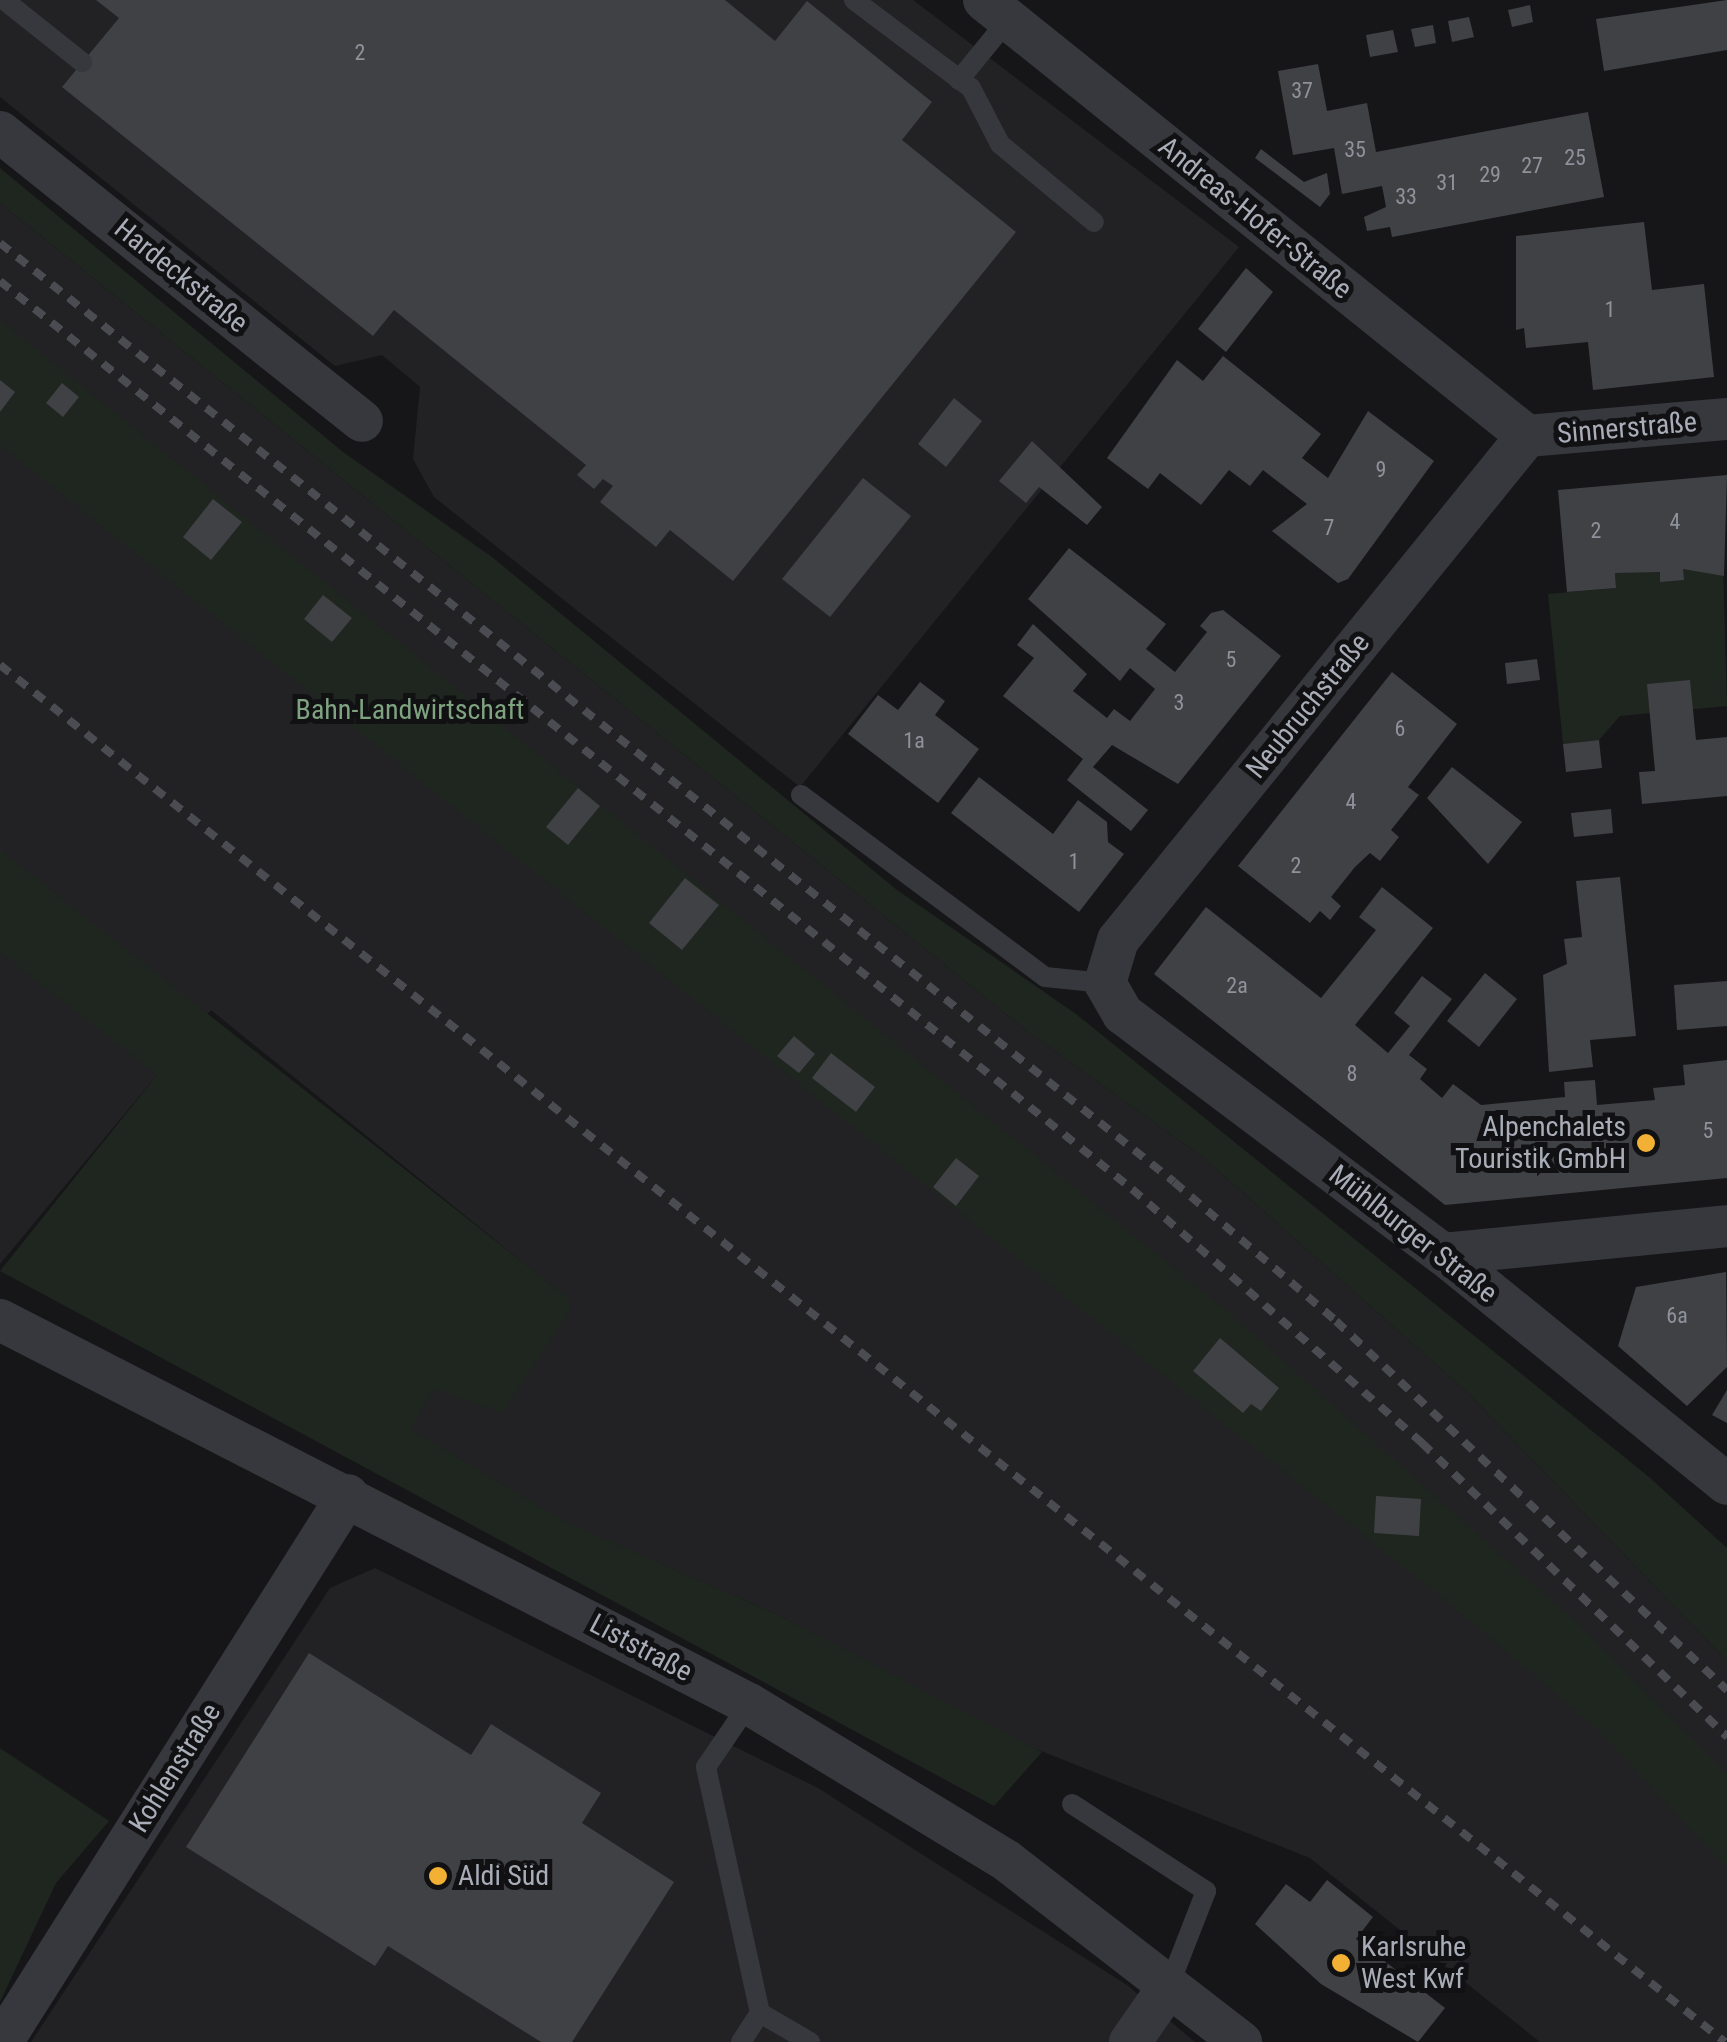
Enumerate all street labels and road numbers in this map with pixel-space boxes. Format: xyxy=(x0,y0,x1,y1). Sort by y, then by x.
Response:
street label: Andreas-Hofer-Straße xyxy=(1152,130,1358,306)
street label: Hardeckstraße xyxy=(108,212,254,340)
street label: Sinnerstraße xyxy=(1556,405,1698,451)
street label: Neubruchstraße xyxy=(1239,627,1377,785)
street label: Mühlburger Straße xyxy=(1322,1158,1504,1310)
street label: Liststraße xyxy=(584,1607,698,1689)
street label: Kohlenstraße xyxy=(122,1697,228,1839)

